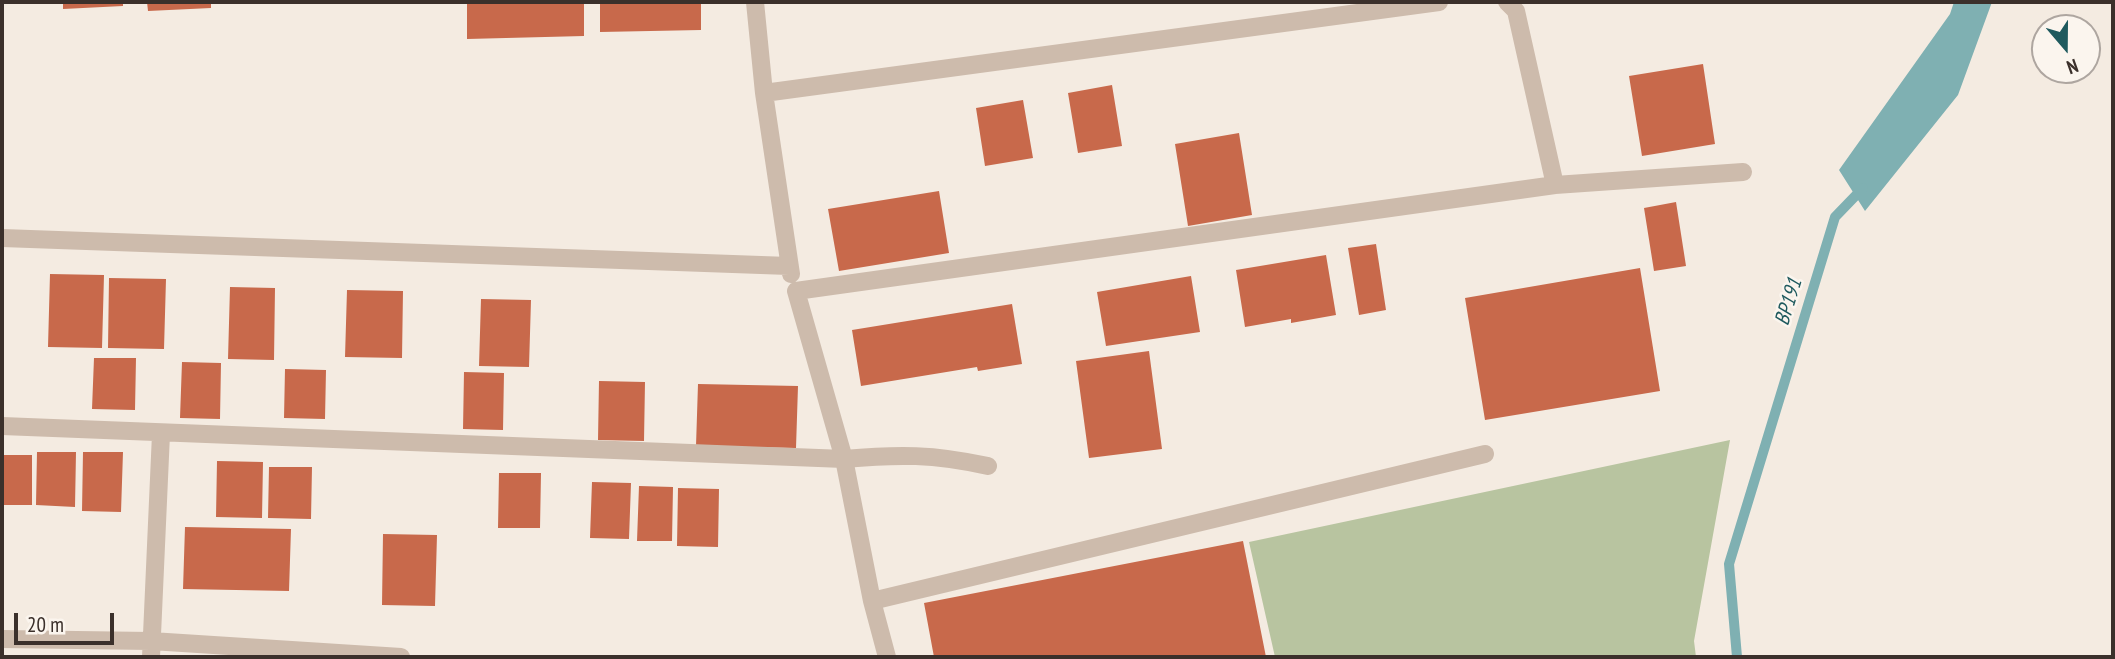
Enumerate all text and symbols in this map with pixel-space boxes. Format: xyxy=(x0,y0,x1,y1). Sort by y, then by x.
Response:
north arrow xyxy=(2031,14,2101,84)
text: N xyxy=(2064,54,2081,80)
water label: BP191 xyxy=(1770,276,1808,328)
scale bar xyxy=(18,600,117,644)
text: 20 m xyxy=(27,611,64,638)

